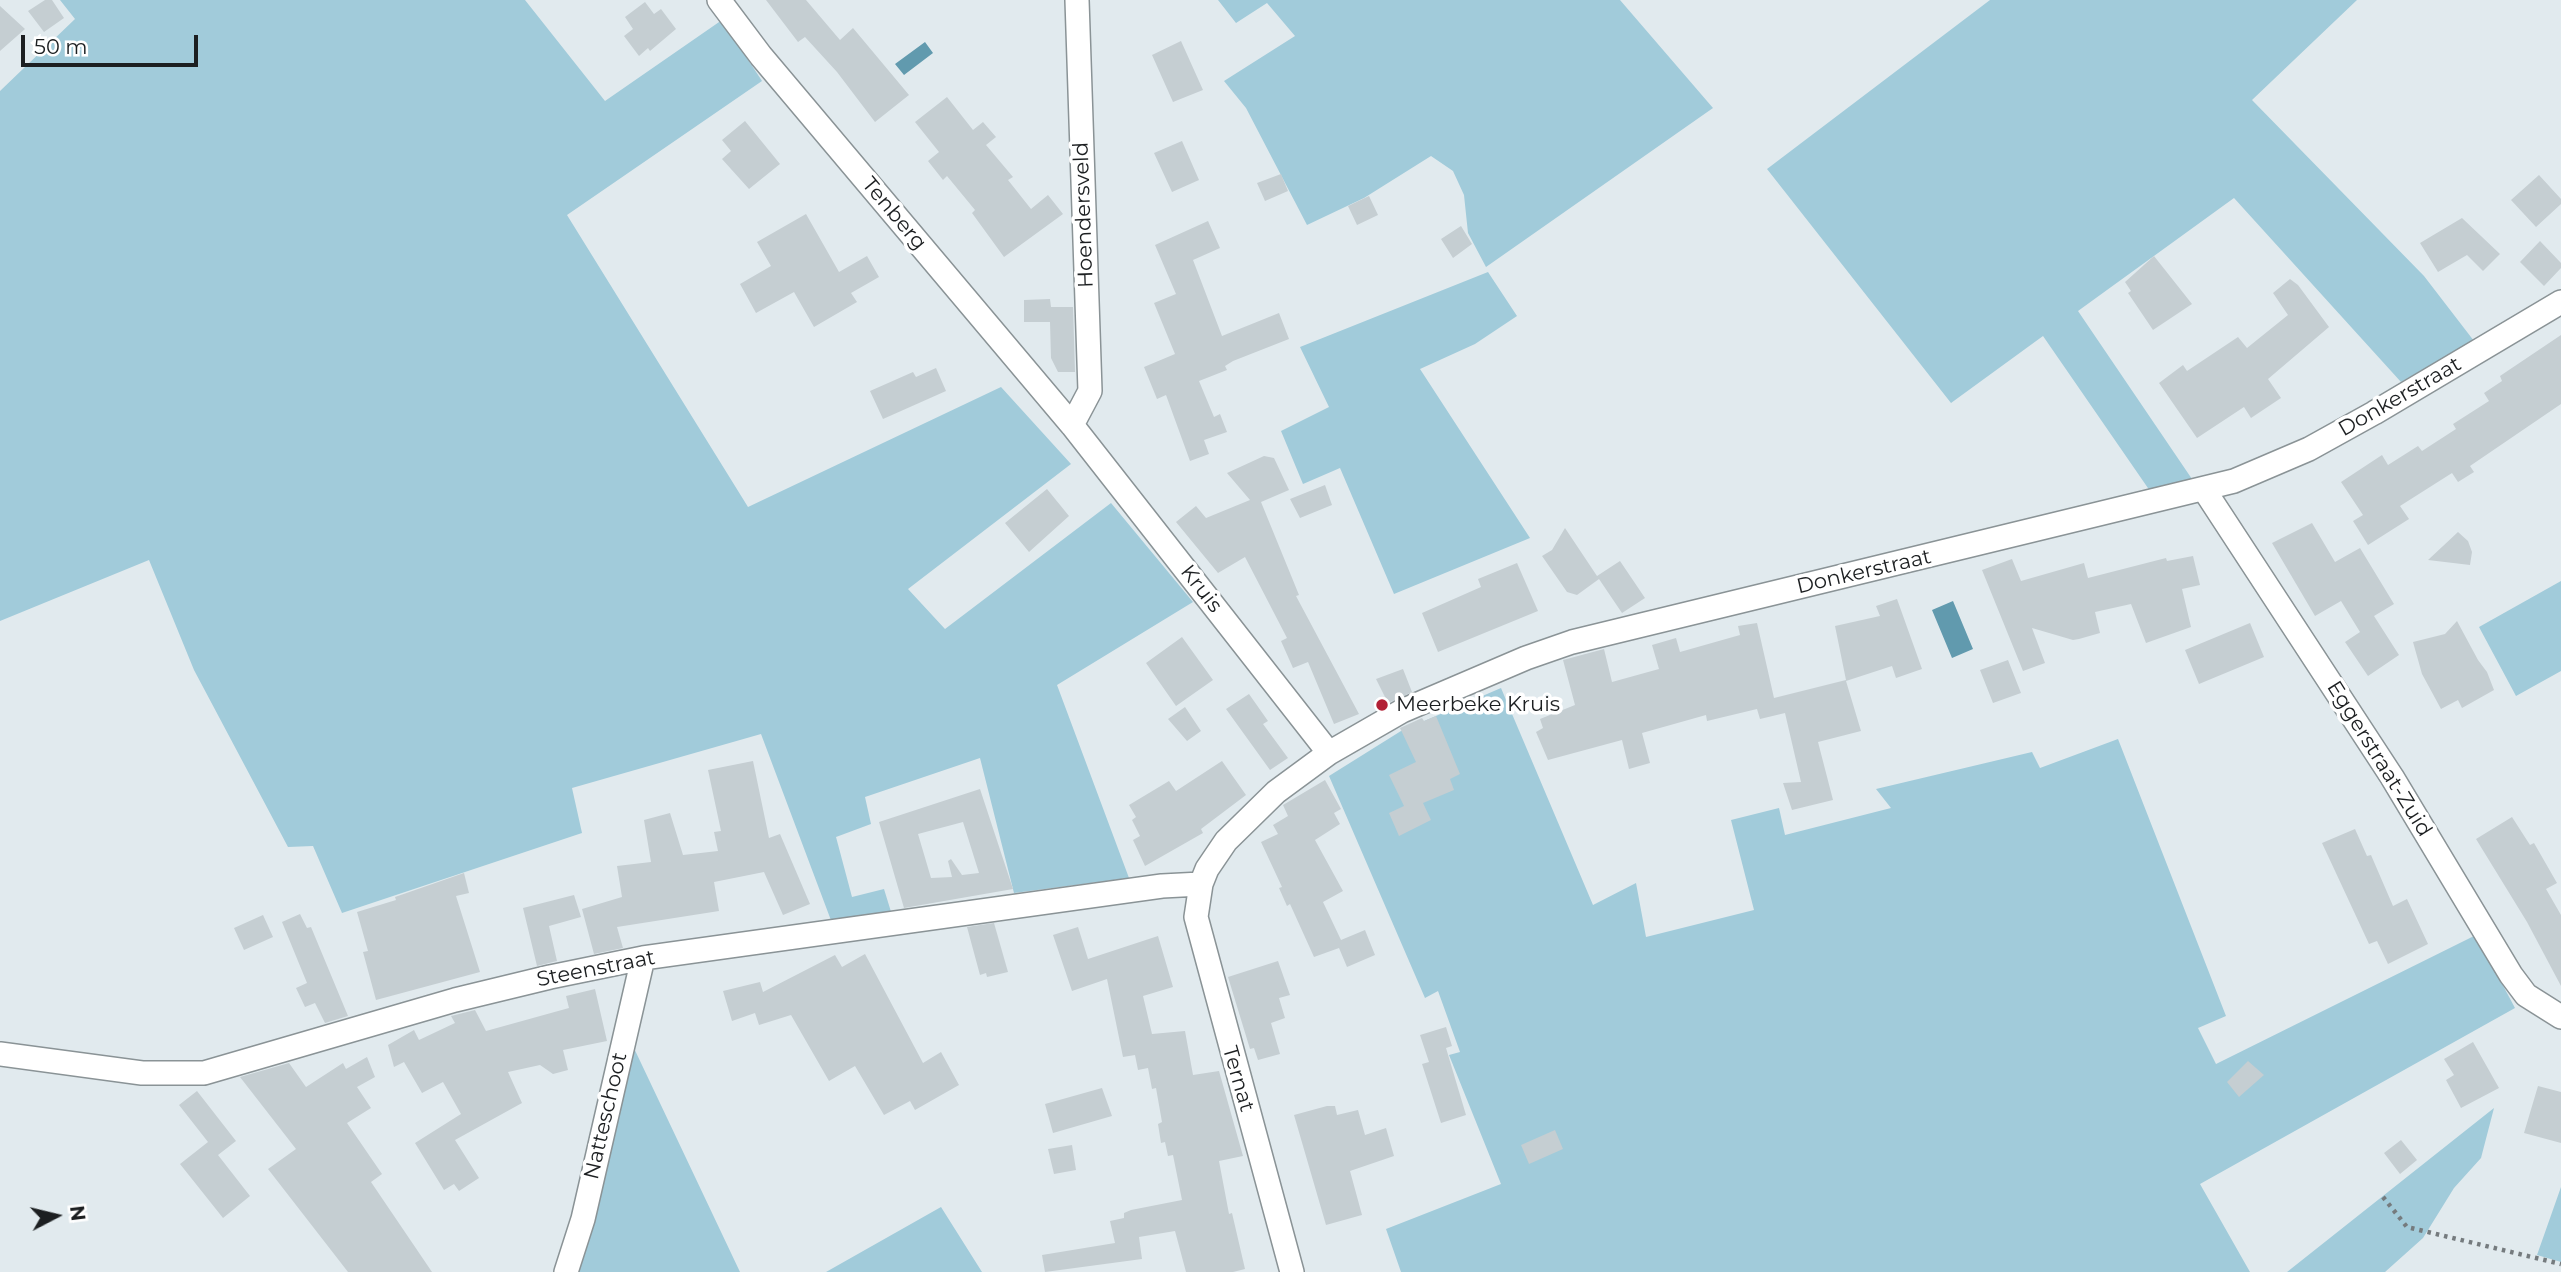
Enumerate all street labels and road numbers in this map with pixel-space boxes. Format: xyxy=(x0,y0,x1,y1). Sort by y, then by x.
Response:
street label: Hoendersveld xyxy=(1069,142,1099,288)
street label: Tenberg xyxy=(856,172,932,256)
street label: Donkerstraat xyxy=(2334,352,2466,442)
street label: Donkerstraat xyxy=(1794,544,1934,600)
street label: Kruis xyxy=(1175,560,1227,618)
street label: Eggerstraat-Zuid xyxy=(2321,677,2437,841)
street label: Steenstraat xyxy=(535,945,657,993)
street label: Ternat xyxy=(1217,1043,1259,1115)
street label: Natteschoot xyxy=(579,1050,633,1182)

